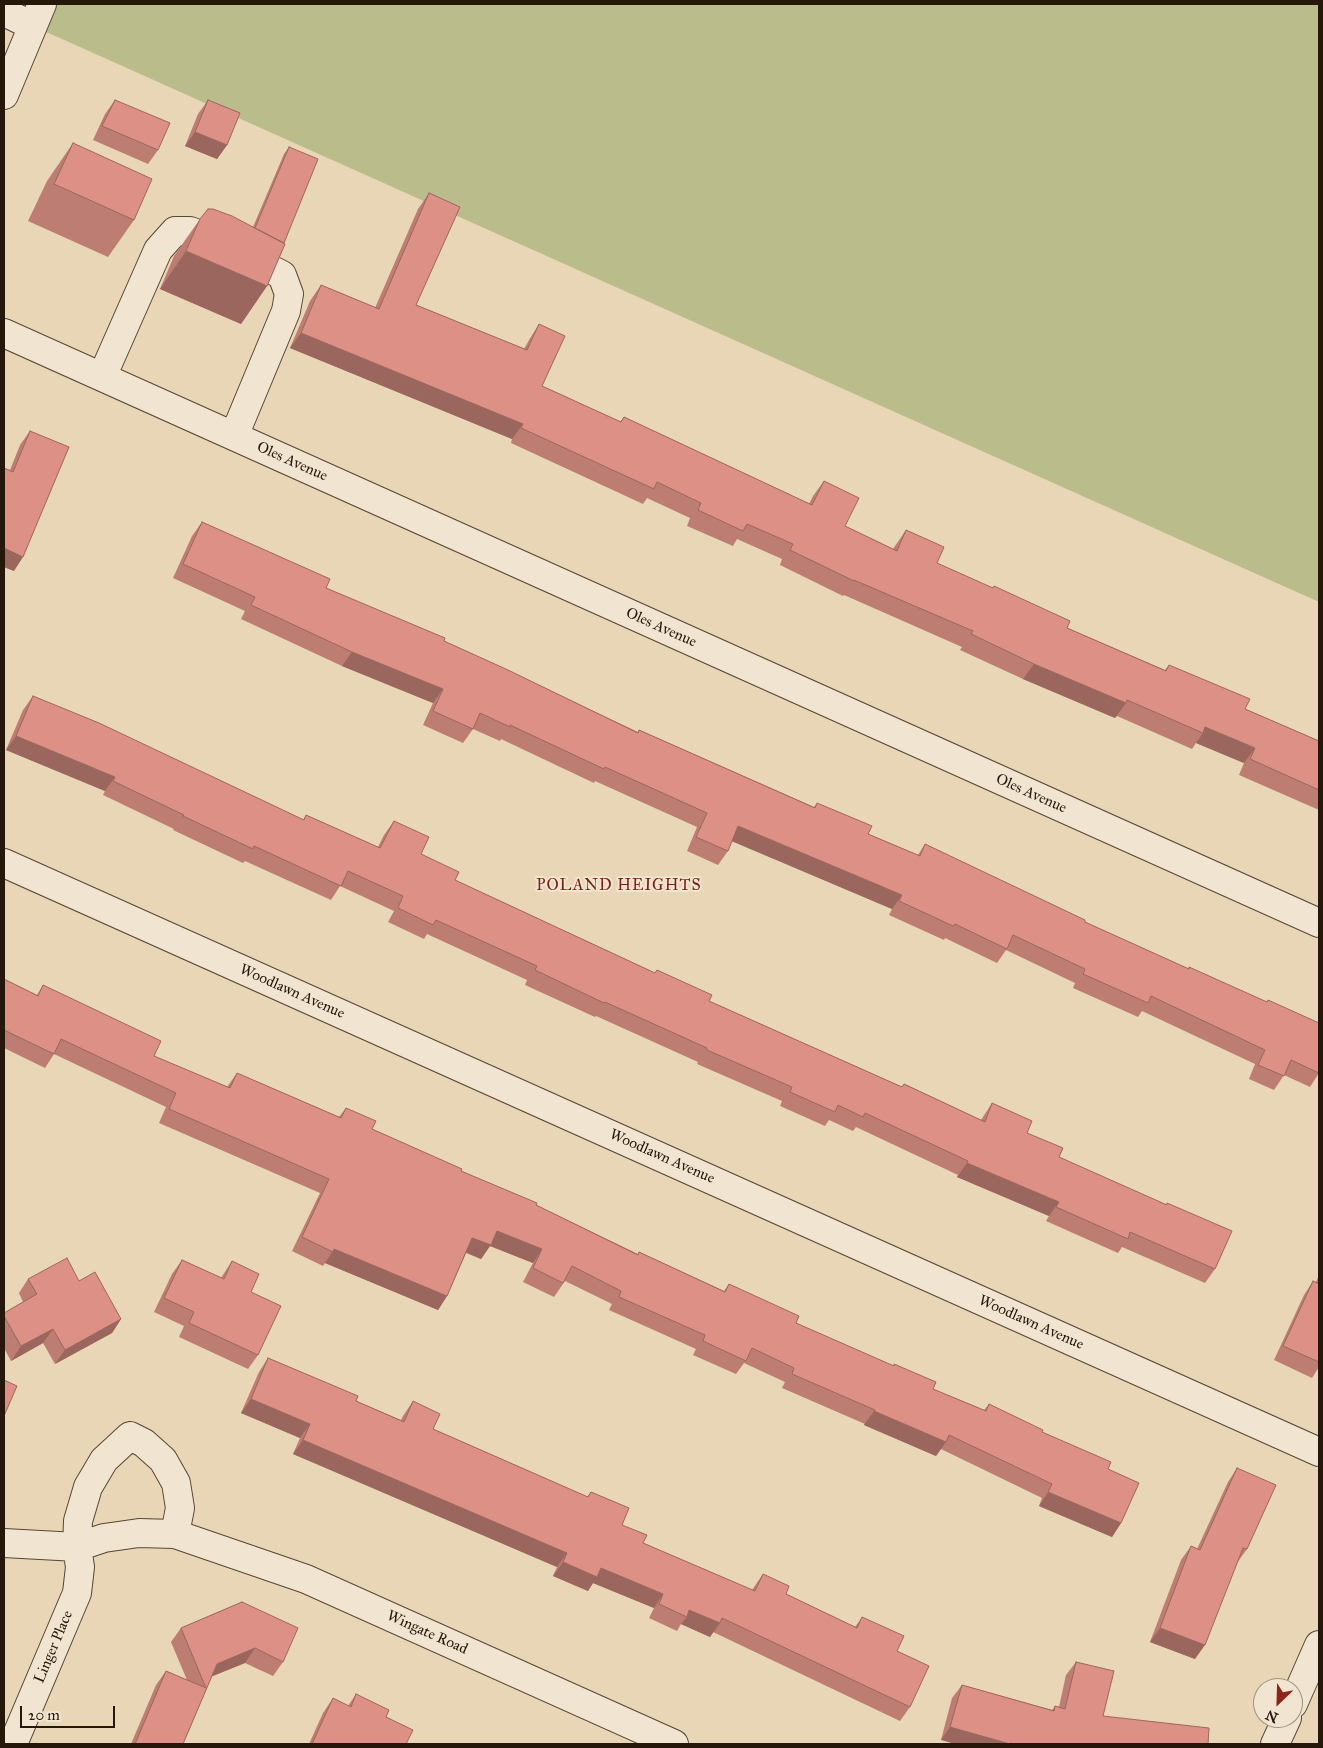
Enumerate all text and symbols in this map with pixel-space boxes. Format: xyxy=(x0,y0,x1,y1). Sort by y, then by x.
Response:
street label: Oles Avenue xyxy=(254,438,330,486)
street label: Oles Avenue xyxy=(623,604,699,652)
street label: Oles Avenue xyxy=(993,770,1069,818)
district label: POLAND HEIGHTS xyxy=(534,876,704,896)
street label: Woodlawn Avenue xyxy=(237,961,347,1023)
street label: Woodlawn Avenue xyxy=(607,1126,717,1188)
street label: Woodlawn Avenue xyxy=(976,1292,1086,1354)
street label: Wingate Road xyxy=(384,1607,470,1659)
street label: Linger Place xyxy=(31,1608,77,1686)
north arrow xyxy=(1253,1678,1303,1728)
scale bar xyxy=(22,1696,118,1728)
text: 20 m xyxy=(28,1706,60,1724)
text: N xyxy=(1263,1706,1281,1726)

